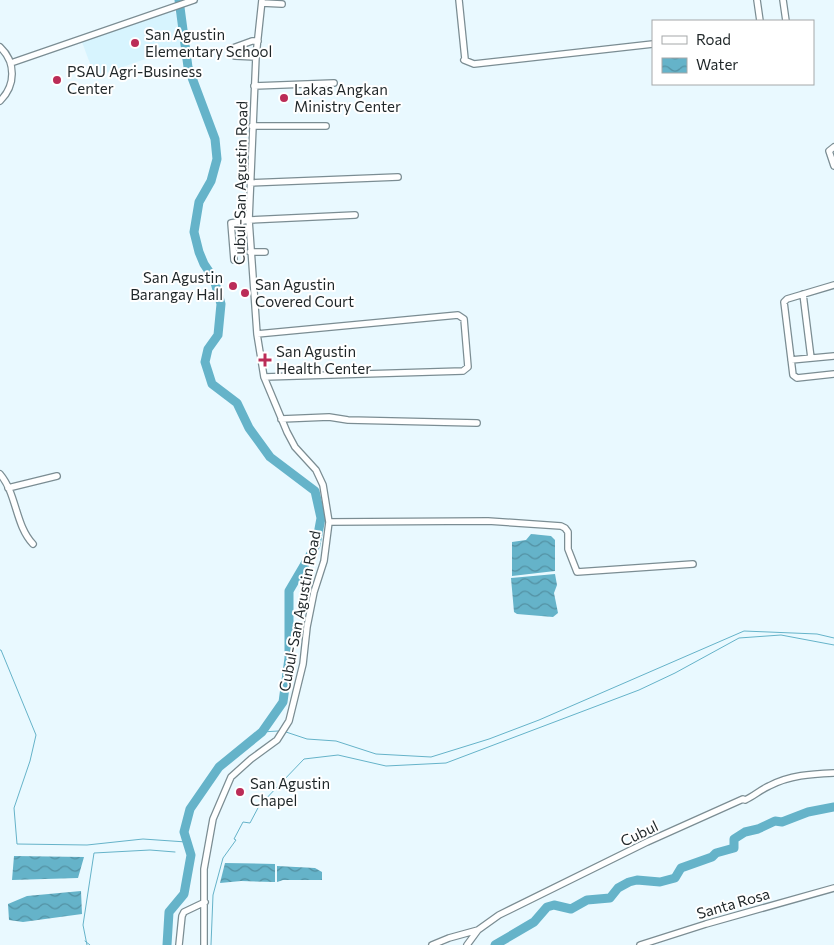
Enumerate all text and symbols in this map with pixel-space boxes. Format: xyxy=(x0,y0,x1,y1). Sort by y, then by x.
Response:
legend xyxy=(652,20,814,85)
place label: San Agustin Elementary School xyxy=(145,25,272,60)
text: Road xyxy=(696,30,731,48)
marker: San Agustin Elementary School xyxy=(129,37,141,49)
text: Water xyxy=(696,55,738,73)
place label: PSAU Agri-Business Center xyxy=(67,62,202,97)
marker: PSAU Agri-Business Center xyxy=(51,74,63,86)
place label: Lakas Angkan Ministry Center xyxy=(294,80,401,115)
marker: Lakas Angkan Ministry Center xyxy=(278,92,290,104)
street label: Cubul-San Agustin Road xyxy=(230,101,250,265)
place label: San Agustin Barangay Hall xyxy=(130,268,223,303)
place label: San Agustin Covered Court xyxy=(255,275,354,310)
marker: San Agustin Barangay Hall xyxy=(227,280,239,292)
marker: San Agustin Covered Court xyxy=(239,287,251,299)
place label: San Agustin Health Center xyxy=(276,342,371,377)
marker: San Agustin Health Center xyxy=(258,353,272,367)
street label: Cubul-San Agustin Road xyxy=(275,529,323,693)
place label: San Agustin Chapel xyxy=(250,774,330,809)
marker: San Agustin Chapel xyxy=(234,786,246,798)
street label: Cubul xyxy=(617,816,661,850)
street label: Santa Rosa xyxy=(694,884,772,922)

